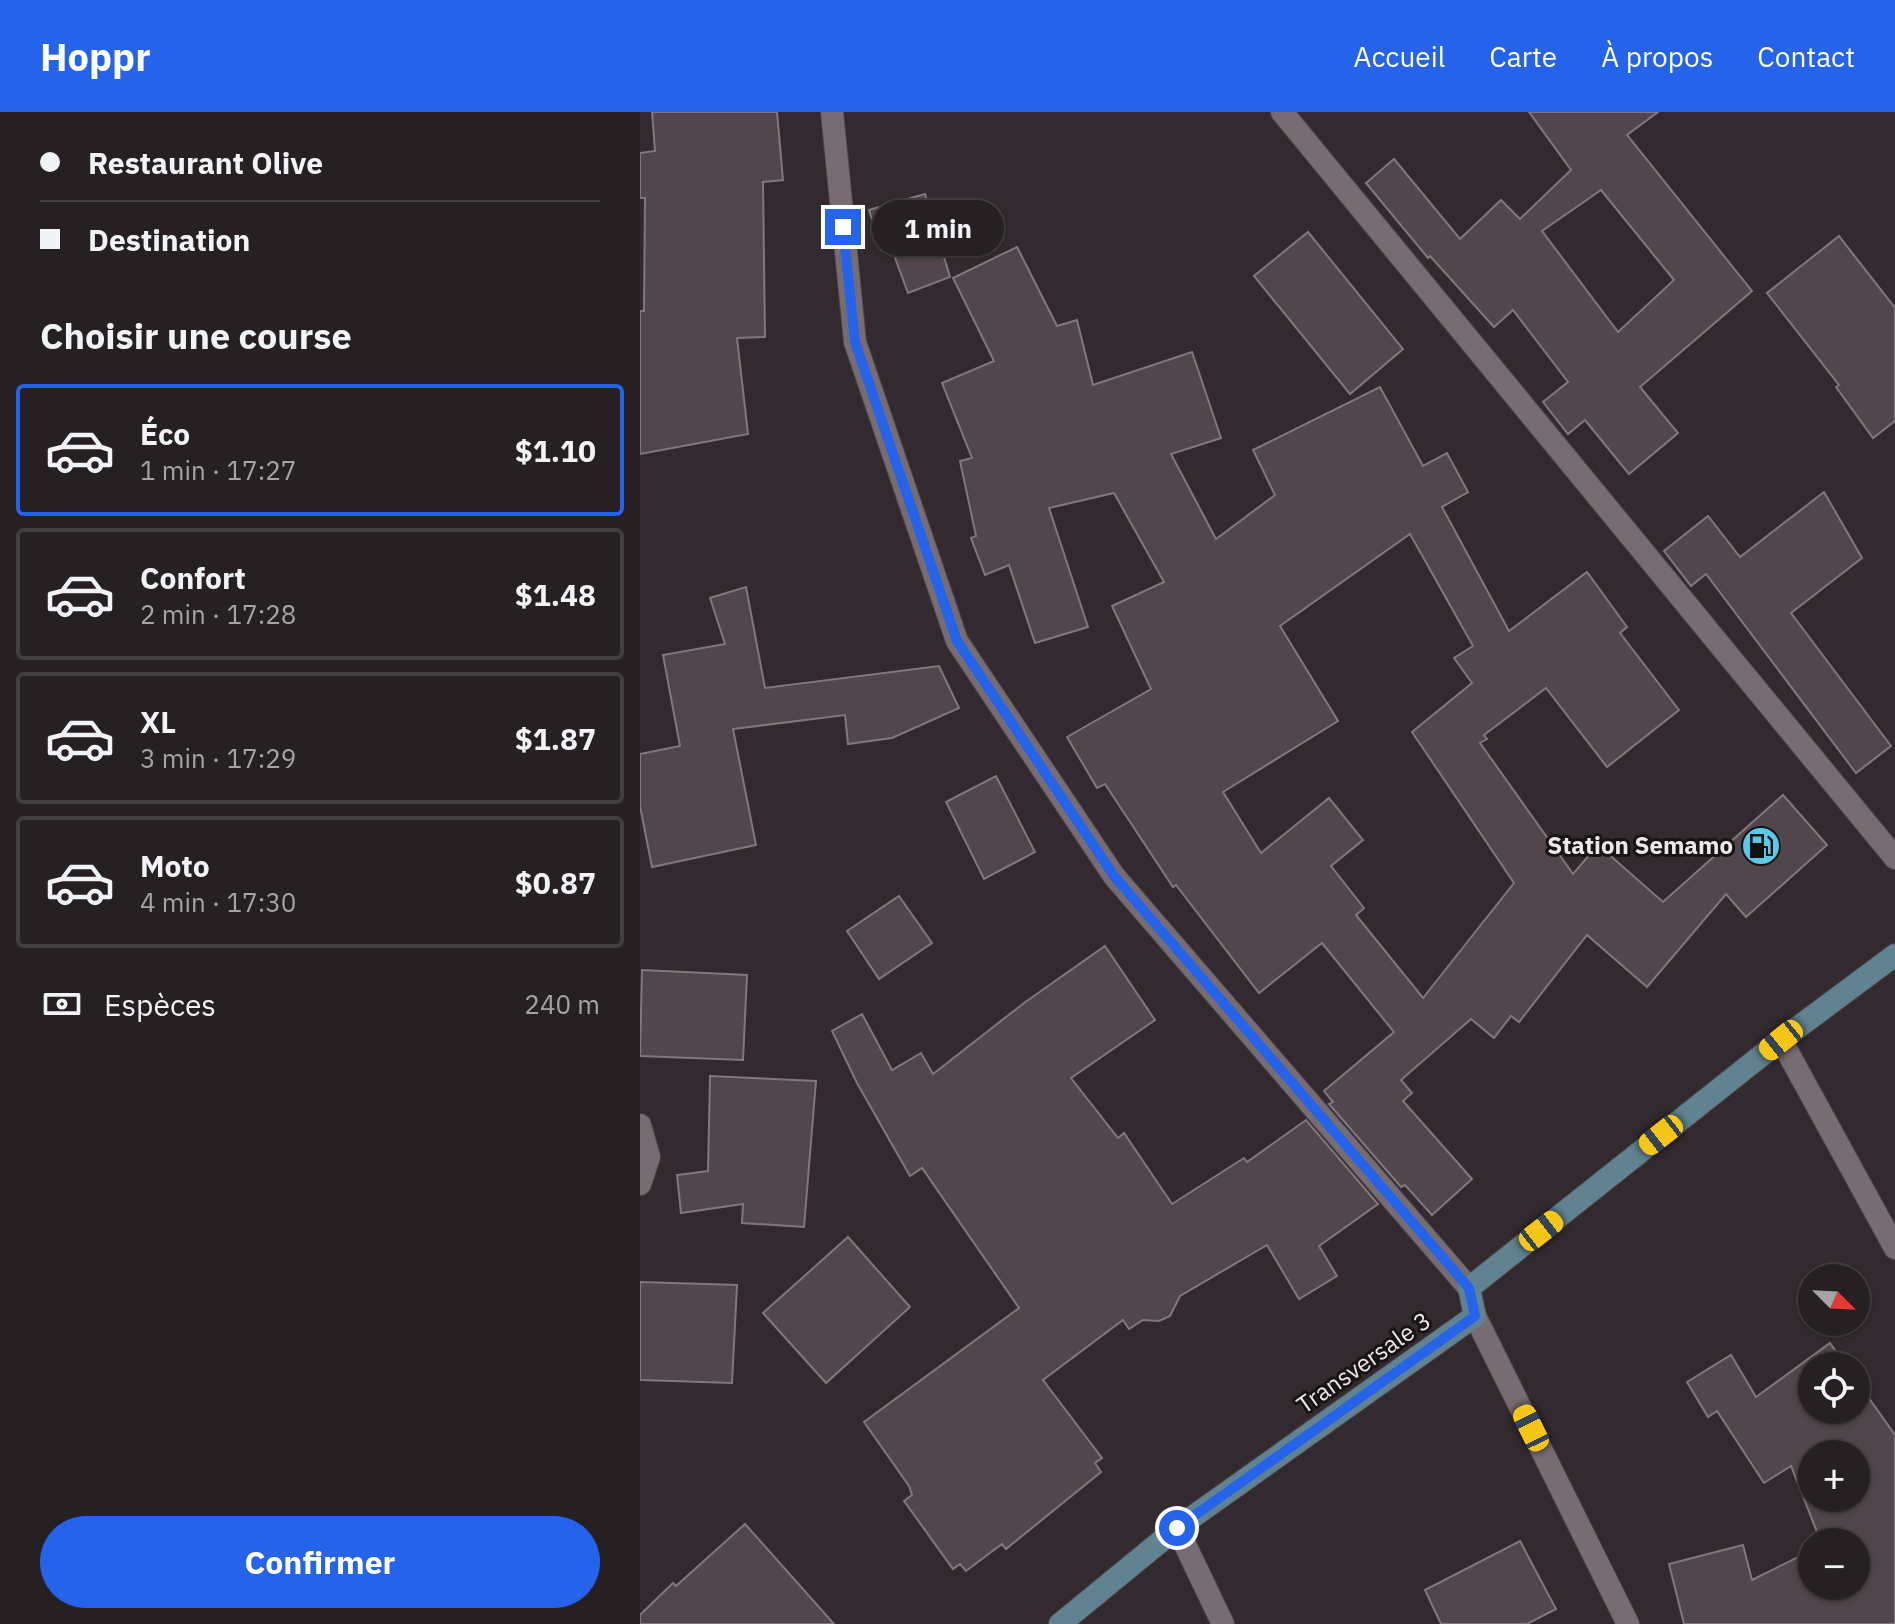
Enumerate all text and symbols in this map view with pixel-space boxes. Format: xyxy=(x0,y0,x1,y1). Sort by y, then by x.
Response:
text: Hoppr xyxy=(40,32,151,81)
text: Accueil xyxy=(1353,38,1445,75)
text: Carte xyxy=(1489,38,1557,75)
text: À propos xyxy=(1601,38,1713,75)
text: Contact xyxy=(1757,38,1855,75)
text: Restaurant Olive xyxy=(88,143,323,182)
callout: 1 min xyxy=(871,199,1003,255)
route end xyxy=(825,209,861,245)
text: 1 min xyxy=(904,211,972,245)
text: Destination xyxy=(88,220,250,259)
text: Choisir une course xyxy=(40,312,352,359)
icon: car xyxy=(44,414,116,486)
text: Éco xyxy=(140,414,190,453)
text: $1.10 xyxy=(515,431,596,470)
text: 1 min · 17:27 xyxy=(140,453,296,487)
icon: car xyxy=(44,558,116,630)
text: Confort xyxy=(140,558,246,597)
text: $1.48 xyxy=(515,575,596,614)
text: 2 min · 17:28 xyxy=(140,597,296,631)
icon: car xyxy=(44,702,116,774)
text: XL xyxy=(140,702,176,741)
text: $1.87 xyxy=(515,719,596,758)
text: 3 min · 17:29 xyxy=(140,741,296,775)
fuel station icon: Station Semamo xyxy=(1740,825,1782,867)
place label: Station Semamo xyxy=(1547,829,1733,861)
icon: car xyxy=(44,846,116,918)
text: Moto xyxy=(140,846,210,885)
text: $0.87 xyxy=(515,863,596,902)
text: 4 min · 17:30 xyxy=(140,885,296,919)
icon: cash xyxy=(40,982,84,1026)
text: Espèces xyxy=(104,985,216,1024)
text: 240 m xyxy=(524,987,600,1021)
car xyxy=(1755,1016,1807,1064)
car xyxy=(1635,1111,1687,1159)
car xyxy=(1515,1207,1567,1255)
north arrow xyxy=(1798,1264,1870,1336)
map controls xyxy=(1798,1264,1870,1600)
street label: Transversale 3 xyxy=(1290,1304,1437,1420)
button: locate xyxy=(1798,1352,1870,1424)
car xyxy=(1510,1401,1552,1455)
button: + xyxy=(1798,1440,1870,1512)
route start xyxy=(1159,1510,1195,1546)
button: Confirmer xyxy=(40,1516,600,1608)
button: − xyxy=(1798,1528,1870,1600)

